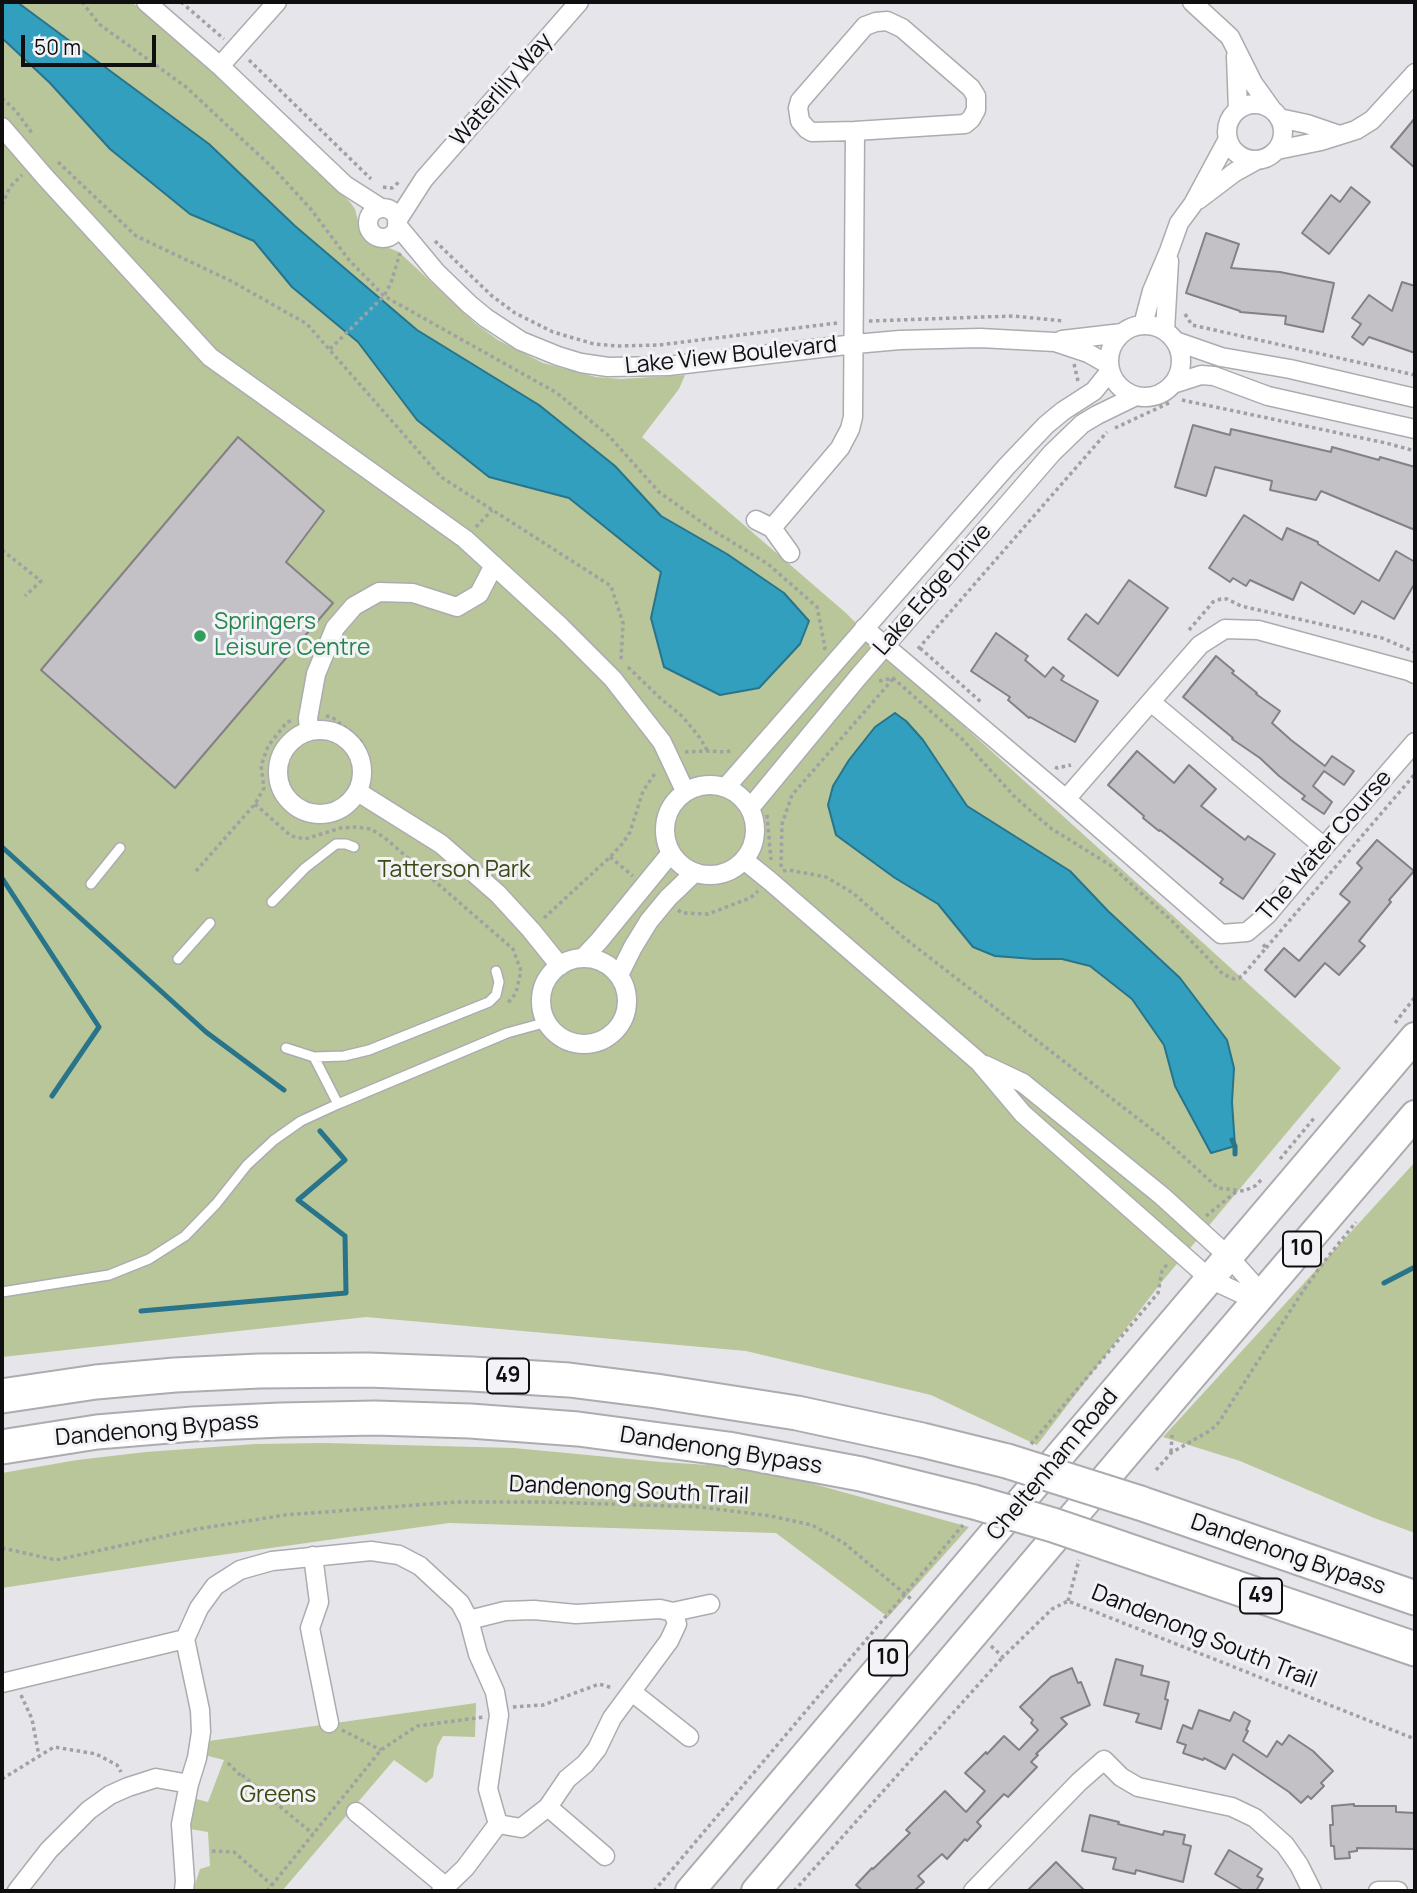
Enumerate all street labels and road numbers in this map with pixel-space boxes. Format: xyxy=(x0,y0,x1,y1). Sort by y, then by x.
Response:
street label: Waterlily Way xyxy=(445,28,559,152)
street label: Lake View Boulevard xyxy=(624,331,838,381)
street label: Lake Edge Drive xyxy=(868,518,998,662)
street label: The Water Course xyxy=(1252,765,1398,927)
road number: 10 xyxy=(1283,1232,1321,1266)
road number: 49 xyxy=(487,1358,529,1394)
street label: Cheltenham Road xyxy=(982,1384,1124,1546)
street label: Dandenong Bypass xyxy=(54,1407,260,1453)
street label: Dandenong Bypass xyxy=(618,1421,824,1481)
street label: Dandenong South Trail xyxy=(508,1471,750,1511)
street label: Dandenong Bypass xyxy=(1187,1509,1389,1601)
road number: 49 xyxy=(1240,1578,1282,1614)
street label: Dandenong South Trail xyxy=(1087,1579,1321,1695)
road number: 10 xyxy=(869,1640,907,1676)

